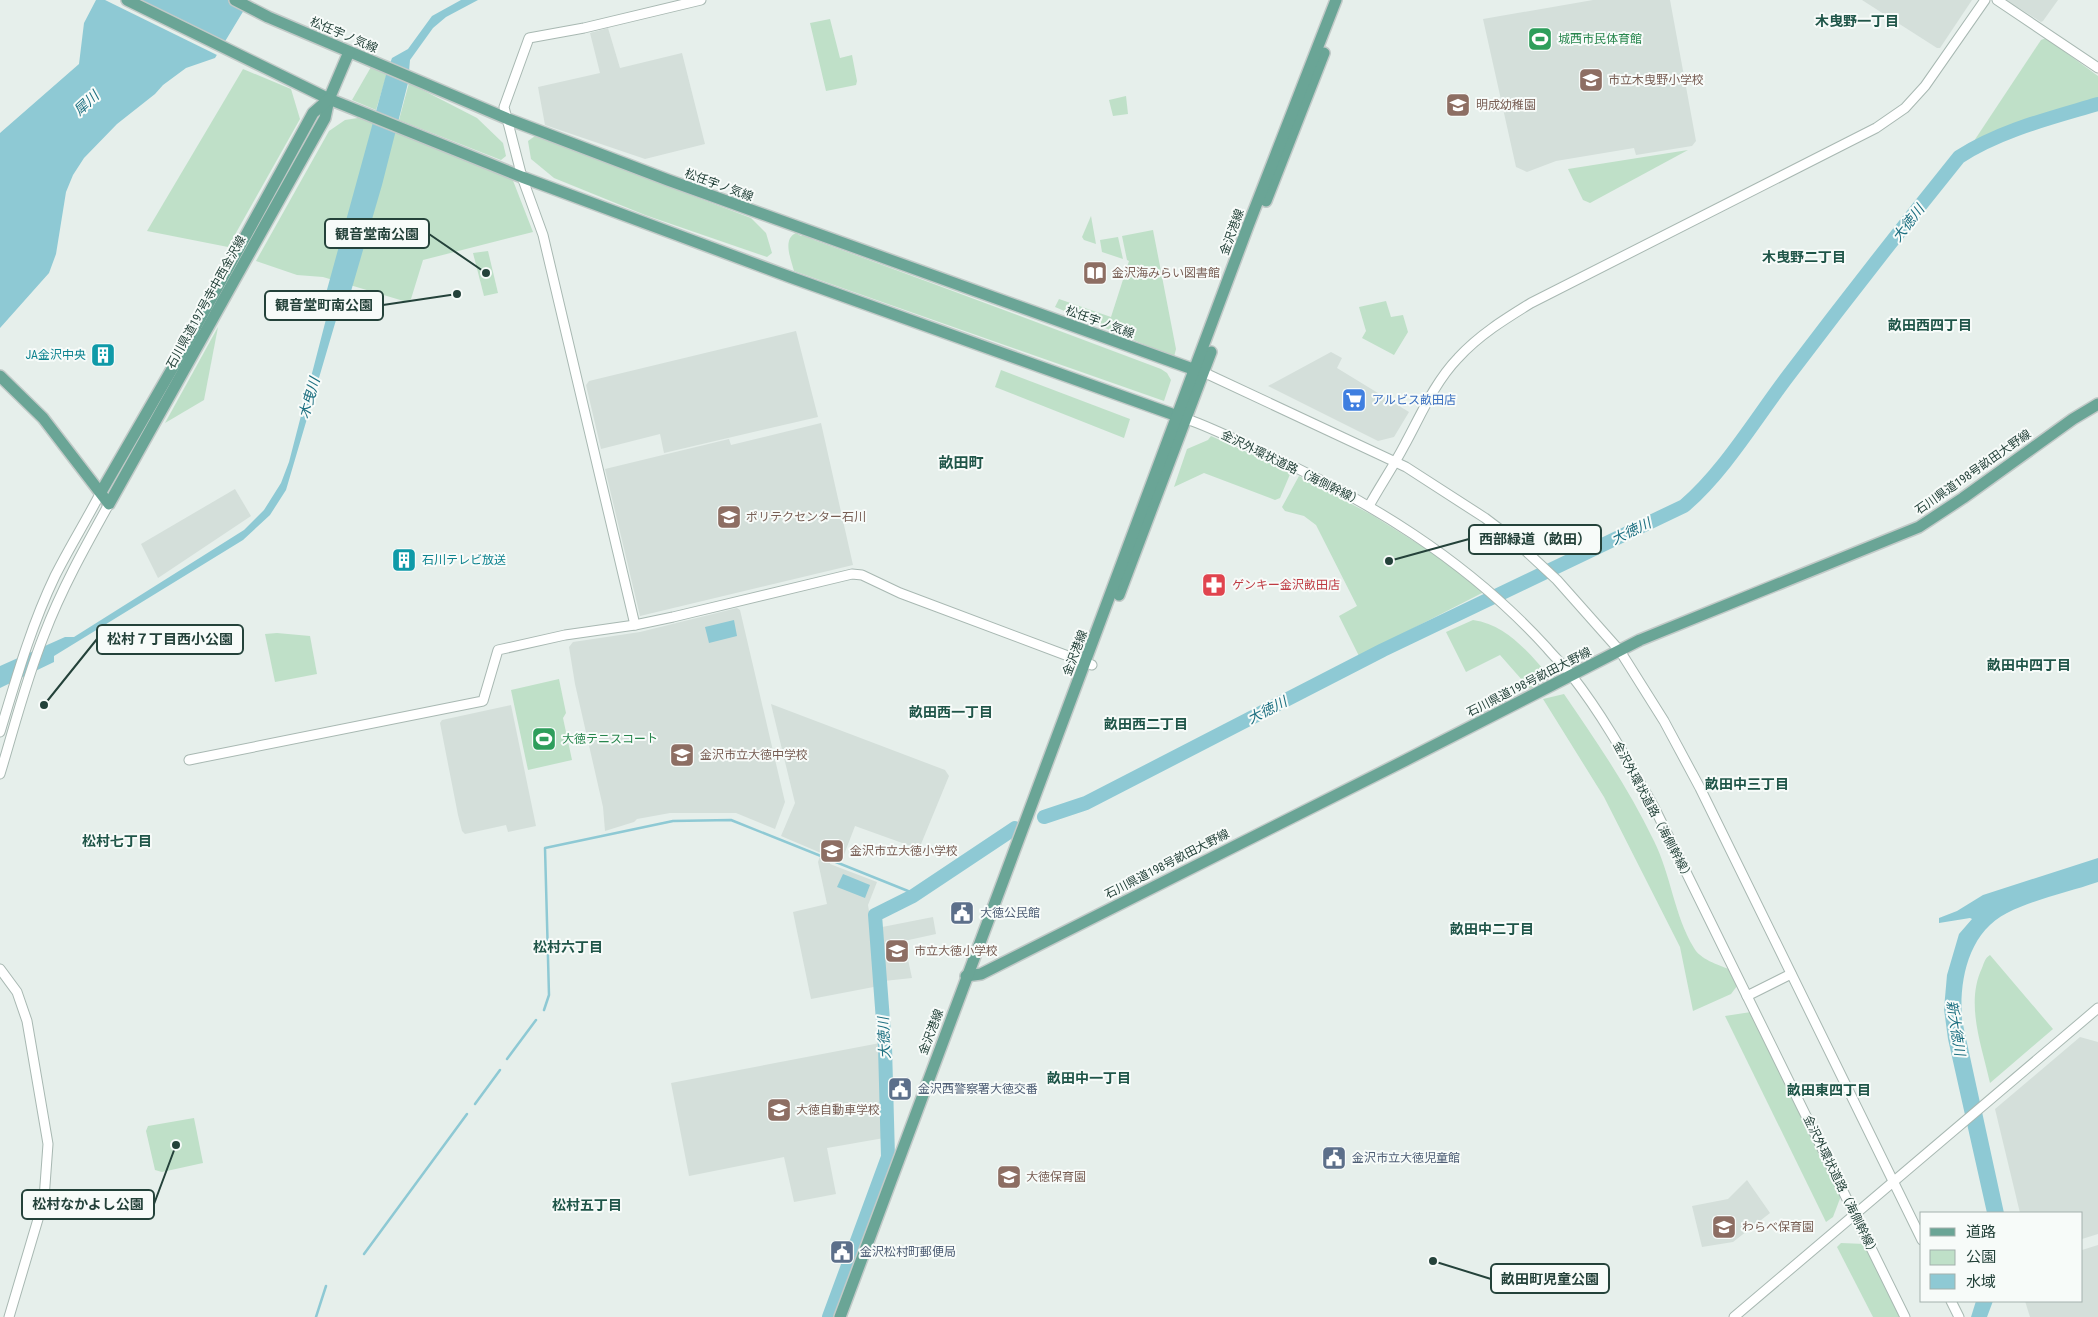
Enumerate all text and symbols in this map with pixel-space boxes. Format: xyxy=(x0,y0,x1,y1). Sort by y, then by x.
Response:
district label: 木曳野一丁目 xyxy=(1815,13,1899,29)
street label: 松任宇ノ気線 xyxy=(308,14,380,56)
sports icon: 城西市民体育館 xyxy=(1527,26,1553,52)
place label: 城西市民体育館 xyxy=(1558,32,1642,46)
school or university icon: 市立木曳野小学校 xyxy=(1578,67,1604,93)
place label: 市立木曳野小学校 xyxy=(1608,73,1704,87)
water label: 犀川 xyxy=(70,86,103,118)
school or university icon: 明成幼稚園 xyxy=(1445,92,1471,118)
place label: 明成幼稚園 xyxy=(1476,98,1536,112)
street label: 松任宇ノ気線 xyxy=(683,166,755,204)
water label: 大徳川 xyxy=(1889,200,1928,244)
street label: 金沢港線 xyxy=(1217,207,1247,257)
callout: 観音堂南公園 xyxy=(325,219,429,248)
text: 観音堂南公園 xyxy=(335,226,419,242)
street label: 石川県道197号寺中西金沢線 xyxy=(164,233,248,371)
district label: 木曳野二丁目 xyxy=(1762,249,1846,265)
library icon: 金沢海みらい図書館 xyxy=(1082,260,1108,286)
place label: 金沢海みらい図書館 xyxy=(1112,266,1220,280)
callout: 観音堂町南公園 xyxy=(265,291,383,320)
text: 観音堂町南公園 xyxy=(275,297,373,313)
street label: 松任宇ノ気線 xyxy=(1064,303,1136,341)
district label: 畝田西四丁目 xyxy=(1888,317,1972,333)
building icon: JA金沢中央 xyxy=(90,342,116,368)
place label: JA金沢中央 xyxy=(25,348,86,362)
water label: 木曳川 xyxy=(296,374,323,420)
supermarket icon: アルビス畝田店 xyxy=(1341,387,1367,413)
place label: アルビス畝田店 xyxy=(1372,393,1456,407)
street label: 石川県道198号畝田大野線 xyxy=(1913,427,2033,517)
street label: 金沢外環状道路（海側幹線） xyxy=(1219,428,1365,508)
district label: 畝田町 xyxy=(938,454,984,472)
school or university icon: ポリテクセンター石川 xyxy=(716,504,742,530)
place label: ポリテクセンター石川 xyxy=(746,510,866,524)
water label: 大徳川 xyxy=(1609,514,1655,547)
callout: 西部緑道（畝田） xyxy=(1469,525,1601,554)
text: 西部緑道（畝田） xyxy=(1479,531,1591,547)
building icon: 石川テレビ放送 xyxy=(391,547,417,573)
place label: 石川テレビ放送 xyxy=(422,553,506,567)
pharmacy icon: ゲンキー金沢畝田店 xyxy=(1201,572,1227,598)
place label: ゲンキー金沢畝田店 xyxy=(1232,578,1340,592)
callout: 松村７丁目西小公園 xyxy=(97,625,243,654)
street label: 金沢港線 xyxy=(1060,628,1090,678)
text: 松村７丁目西小公園 xyxy=(107,631,233,647)
street label: 石川県道198号畝田大野線 xyxy=(1464,644,1594,720)
district label: 畝田中四丁目 xyxy=(1987,657,2071,673)
water label: 大徳川 xyxy=(1245,692,1291,727)
district label: 畝田西一丁目 xyxy=(909,704,993,720)
district label: 畝田西二丁目 xyxy=(1104,716,1188,732)
sports icon: 大徳テニスコート xyxy=(531,726,557,752)
place label: 大徳テニスコート xyxy=(562,732,658,746)
street label: 金沢外環状道路（海側幹線） xyxy=(1610,739,1696,883)
school or university icon: 金沢市立大徳中学校 xyxy=(669,742,695,768)
place label: 金沢市立大徳中学校 xyxy=(700,748,808,762)
district label: 畝田中三丁目 xyxy=(1705,776,1789,792)
street label: 石川県道198号畝田大野線 xyxy=(1102,826,1232,902)
district label: 松村七丁目 xyxy=(82,833,152,849)
school or university icon: 金沢市立大徳小学校 xyxy=(819,838,845,864)
place label: 金沢市立大徳小学校 xyxy=(850,844,958,858)
public building icon: 大徳公民館 xyxy=(949,900,975,926)
place label: 大徳公民館 xyxy=(980,906,1040,920)
district label: 畝田中二丁目 xyxy=(1450,921,1534,937)
school or university icon: 市立大徳小学校 xyxy=(884,938,910,964)
district label: 松村六丁目 xyxy=(533,939,603,955)
place label: 市立大徳小学校 xyxy=(914,944,998,958)
water label: 新大徳川 xyxy=(1944,999,1969,1059)
street label: 金沢港線 xyxy=(916,1007,946,1057)
water label: 大徳川 xyxy=(875,1015,893,1059)
district label: 畝田中一丁目 xyxy=(1047,1070,1131,1086)
public building icon: 金沢西警察署大徳交番 xyxy=(887,1076,913,1102)
place label: 金沢西警察署大徳交番 xyxy=(918,1082,1038,1096)
district label: 畝田東四丁目 xyxy=(1787,1082,1871,1098)
school or university icon: 大徳自動車学校 xyxy=(766,1097,792,1123)
place label: 大徳自動車学校 xyxy=(796,1103,880,1117)
street label: 金沢外環状道路（海側幹線） xyxy=(1801,1113,1881,1259)
public building icon: 金沢市立大徳児童館 xyxy=(1321,1145,1347,1171)
place label: 金沢市立大徳児童館 xyxy=(1352,1151,1460,1165)
school or university icon: 大徳保育園 xyxy=(996,1164,1022,1190)
place label: 大徳保育園 xyxy=(1026,1170,1086,1184)
callout: 松村なかよし公園 xyxy=(22,1190,154,1219)
text: 松村なかよし公園 xyxy=(32,1196,144,1212)
district label: 松村五丁目 xyxy=(552,1197,622,1213)
legend xyxy=(1920,1212,2083,1302)
school or university icon: わらべ保育園 xyxy=(1711,1214,1737,1240)
place label: わらべ保育園 xyxy=(1742,1220,1814,1234)
text: 道路 xyxy=(1966,1223,1996,1241)
public building icon: 金沢松村町郵便局 xyxy=(829,1239,855,1265)
place label: 金沢松村町郵便局 xyxy=(860,1245,956,1259)
text: 公園 xyxy=(1966,1248,1996,1266)
callout: 畝田町児童公園 xyxy=(1491,1264,1609,1293)
text: 畝田町児童公園 xyxy=(1501,1271,1599,1287)
text: 水域 xyxy=(1966,1273,1996,1291)

